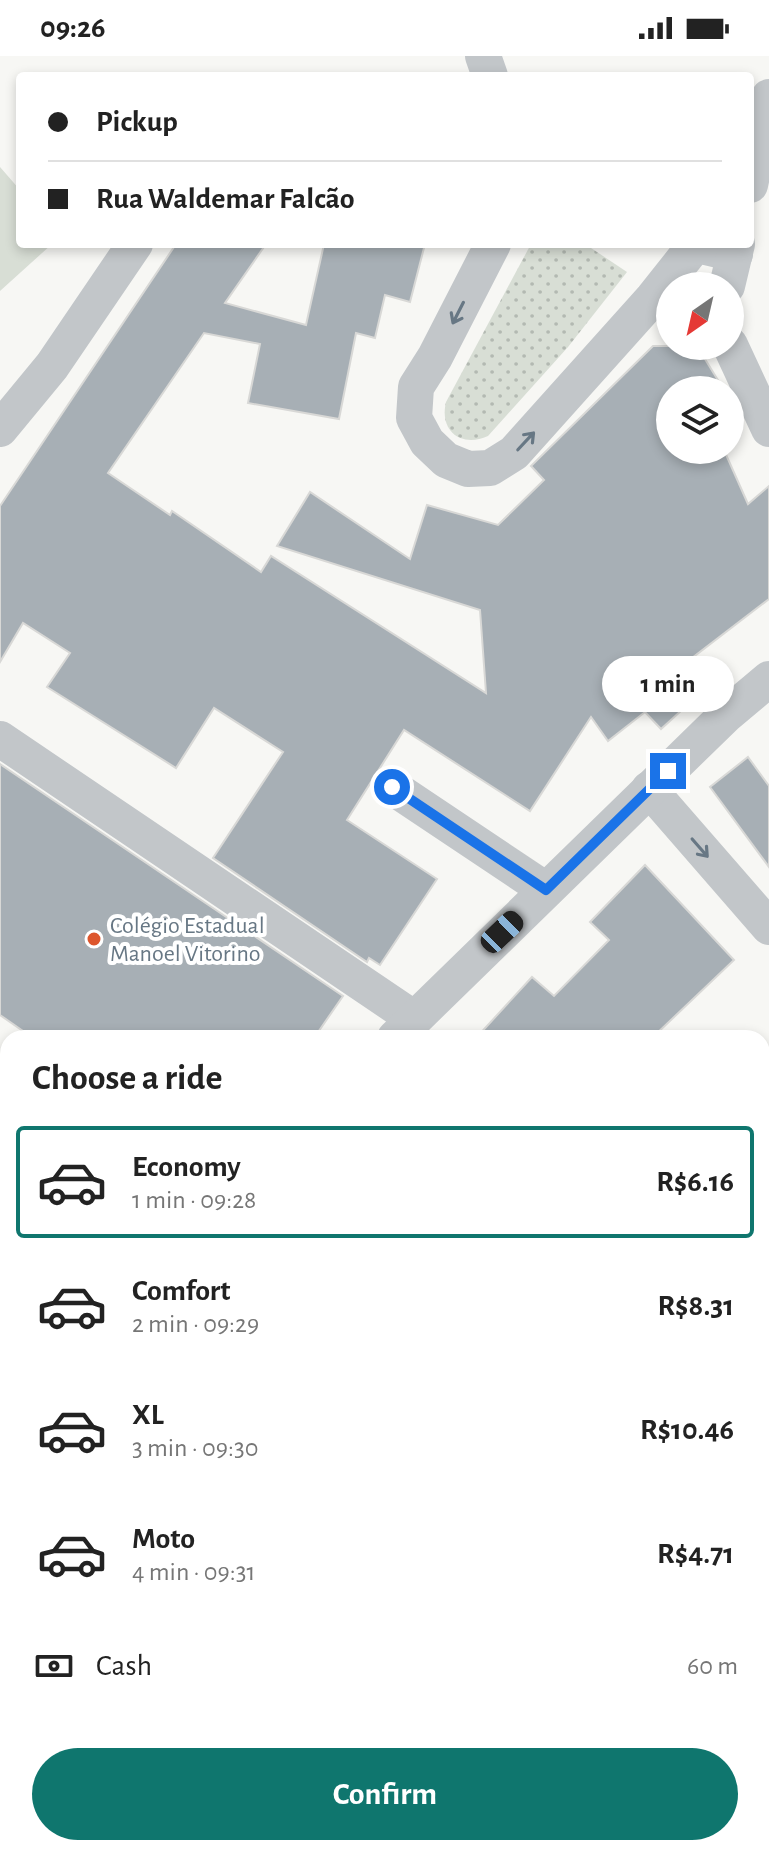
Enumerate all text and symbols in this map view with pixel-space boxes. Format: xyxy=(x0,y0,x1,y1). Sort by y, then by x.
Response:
text: 09:26 xyxy=(40,13,106,43)
text: Pickup xyxy=(96,107,178,137)
text: Rua Waldemar Falcão xyxy=(96,184,355,214)
north arrow xyxy=(656,272,744,360)
map controls xyxy=(656,272,744,464)
one-way arrow xyxy=(449,301,465,325)
button: layers xyxy=(656,376,744,464)
one-way arrow xyxy=(516,431,535,451)
callout: 1 min xyxy=(602,655,734,711)
text: 1 min xyxy=(641,671,695,697)
route end xyxy=(650,753,686,789)
route start xyxy=(374,769,410,805)
one-way arrow xyxy=(691,837,709,857)
car xyxy=(476,907,528,957)
place label: Colégio Estadual Manoel Vitorino xyxy=(110,914,265,966)
marker: Colégio Estadual Manoel Vitorino xyxy=(85,930,103,948)
text: Choose a ride xyxy=(32,1060,222,1096)
icon: car xyxy=(36,1146,108,1218)
text: Economy xyxy=(132,1152,241,1182)
text: R$6.16 xyxy=(656,1167,734,1197)
text: 1 min · 09:28 xyxy=(132,1187,256,1213)
icon: car xyxy=(36,1270,108,1342)
text: Comfort xyxy=(132,1276,231,1306)
text: R$8.31 xyxy=(657,1291,734,1321)
text: 2 min · 09:29 xyxy=(132,1311,259,1337)
icon: car xyxy=(36,1394,108,1466)
text: XL xyxy=(132,1400,164,1430)
text: R$10.46 xyxy=(640,1415,734,1445)
text: 3 min · 09:30 xyxy=(132,1435,258,1461)
icon: car xyxy=(36,1518,108,1590)
text: Moto xyxy=(132,1524,195,1554)
text: R$4.71 xyxy=(657,1539,734,1569)
text: 4 min · 09:31 xyxy=(132,1559,255,1585)
icon: cash xyxy=(32,1644,76,1688)
text: Cash xyxy=(96,1651,152,1681)
text: 60 m xyxy=(687,1653,738,1679)
button: Confirm xyxy=(32,1748,738,1840)

